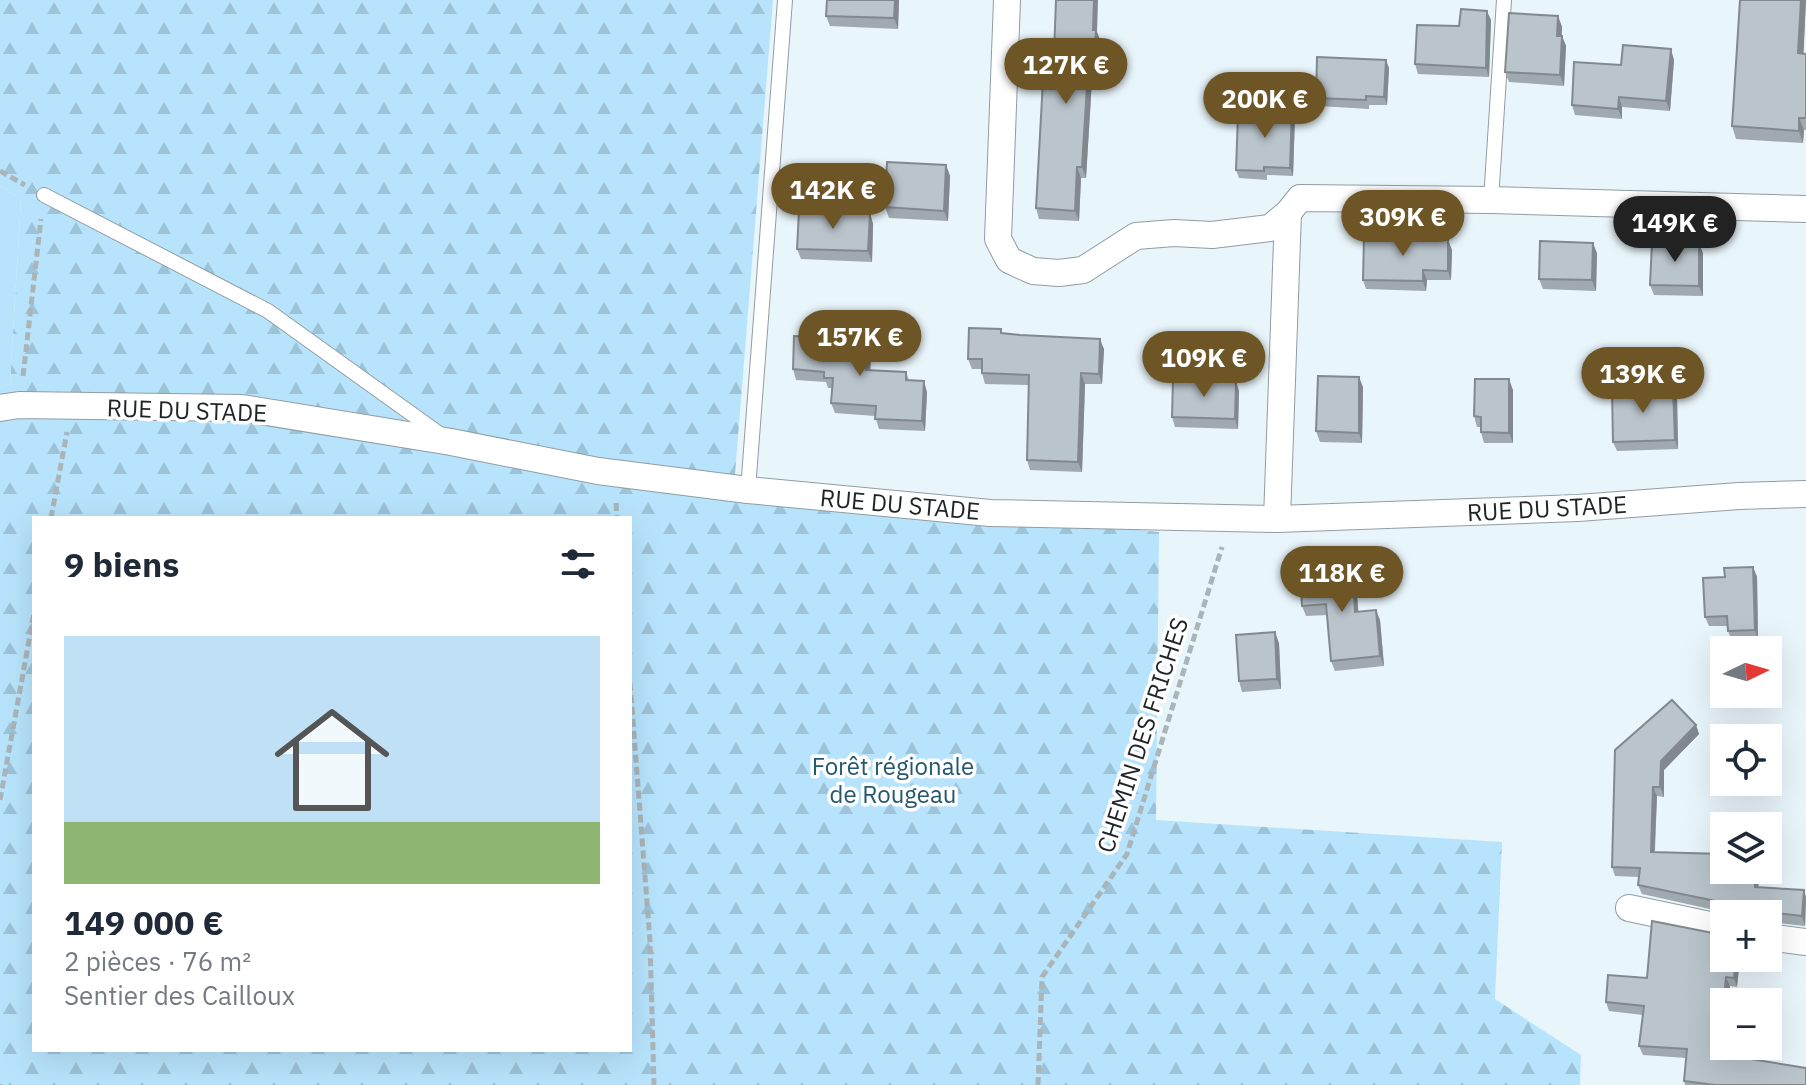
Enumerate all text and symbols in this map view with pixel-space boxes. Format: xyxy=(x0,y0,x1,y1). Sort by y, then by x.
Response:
pin: 127K € xyxy=(1001,38,1131,106)
text: 127K € xyxy=(1022,47,1110,81)
pin: 200K € xyxy=(1200,72,1330,140)
text: 200K € xyxy=(1221,81,1309,115)
pin: 142K € xyxy=(768,163,898,231)
text: 142K € xyxy=(789,172,877,206)
pin: 309K € xyxy=(1338,190,1468,258)
pin: 149K € xyxy=(1610,196,1740,264)
text: 309K € xyxy=(1359,199,1447,233)
text: 149K € xyxy=(1631,205,1719,239)
pin: 157K € xyxy=(795,310,925,378)
text: 157K € xyxy=(816,319,904,353)
pin: 109K € xyxy=(1139,331,1269,399)
text: 109K € xyxy=(1160,340,1248,374)
pin: 139K € xyxy=(1578,347,1708,415)
text: 139K € xyxy=(1599,356,1687,390)
street label: RUE DU STADE xyxy=(106,391,268,429)
street label: RUE DU STADE xyxy=(819,481,981,527)
street label: RUE DU STADE xyxy=(1466,488,1628,528)
text: 9 biens xyxy=(64,542,179,586)
icon: filters xyxy=(556,542,600,586)
pin: 118K € xyxy=(1277,546,1407,614)
text: 118K € xyxy=(1298,555,1386,589)
street label: CHEMIN DES FRICHES xyxy=(1089,613,1195,857)
north arrow xyxy=(1710,636,1782,708)
map controls xyxy=(1710,636,1782,1060)
icon: home xyxy=(260,688,404,832)
button: locate xyxy=(1710,724,1782,796)
park label: Forêt régionale de Rougeau xyxy=(812,750,974,810)
button: layers xyxy=(1710,812,1782,884)
text: 149 000 € xyxy=(64,900,224,944)
button: + xyxy=(1710,900,1782,972)
text: 2 pièces · 76 m² xyxy=(64,944,251,978)
text: Sentier des Cailloux xyxy=(64,978,295,1012)
button: − xyxy=(1710,988,1782,1060)

